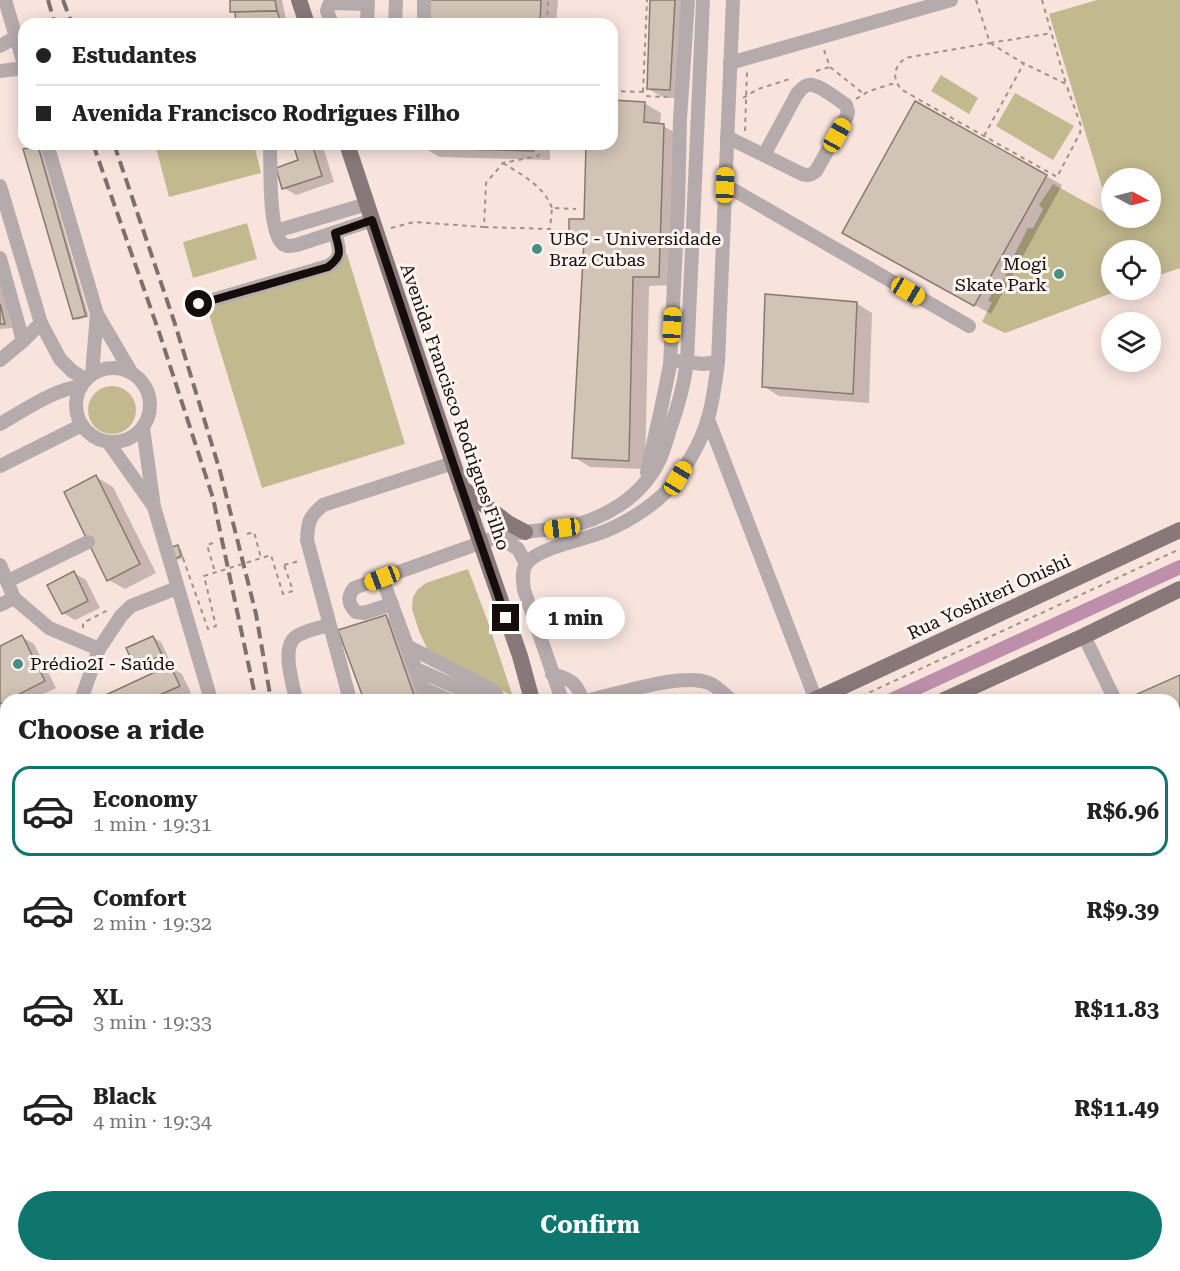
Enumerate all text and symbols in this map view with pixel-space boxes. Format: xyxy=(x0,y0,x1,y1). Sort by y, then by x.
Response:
text: Estudantes xyxy=(72,43,197,68)
text: Avenida Francisco Rodrigues Filho xyxy=(72,101,460,126)
car xyxy=(820,115,854,155)
car xyxy=(715,167,735,203)
north arrow xyxy=(1101,168,1161,228)
map controls xyxy=(1101,168,1161,372)
place label: UBC - Universidade Braz Cubas xyxy=(549,228,721,270)
button: locate xyxy=(1101,240,1161,300)
marker: UBC - Universidade Braz Cubas xyxy=(530,242,544,256)
place label: Mogi Skate Park xyxy=(955,253,1047,295)
street label: Avenida Francisco Rodrigues Filho xyxy=(396,261,514,553)
marker: Mogi Skate Park xyxy=(1052,267,1066,281)
car xyxy=(888,274,928,308)
route start xyxy=(185,290,212,317)
car xyxy=(662,307,682,343)
button: layers xyxy=(1101,312,1161,372)
car xyxy=(661,458,695,498)
car xyxy=(543,517,581,539)
street label: Rua Yoshiteri Onishi xyxy=(904,549,1074,644)
car xyxy=(362,563,402,593)
callout: 1 min xyxy=(527,597,626,639)
route end xyxy=(492,604,519,631)
text: 1 min xyxy=(548,606,603,630)
place label: Prédio2I - Saúde xyxy=(30,653,175,674)
marker: Prédio2I - Saúde xyxy=(11,657,25,671)
text: Choose a ride xyxy=(18,714,204,746)
icon: car xyxy=(21,784,75,838)
text: Economy xyxy=(93,787,197,812)
text: R$6.96 xyxy=(1086,799,1159,824)
text: 1 min · 19:31 xyxy=(93,812,212,836)
icon: car xyxy=(21,883,75,937)
text: Comfort xyxy=(93,886,186,911)
text: R$9.39 xyxy=(1086,898,1159,923)
text: 2 min · 19:32 xyxy=(93,911,212,935)
icon: car xyxy=(21,982,75,1036)
text: XL xyxy=(93,985,123,1010)
text: R$11.83 xyxy=(1074,997,1159,1022)
text: 3 min · 19:33 xyxy=(93,1010,212,1034)
icon: car xyxy=(21,1081,75,1135)
text: Black xyxy=(93,1084,157,1109)
text: R$11.49 xyxy=(1074,1096,1159,1121)
text: 4 min · 19:34 xyxy=(93,1109,212,1133)
button: Confirm xyxy=(18,1191,1162,1260)

